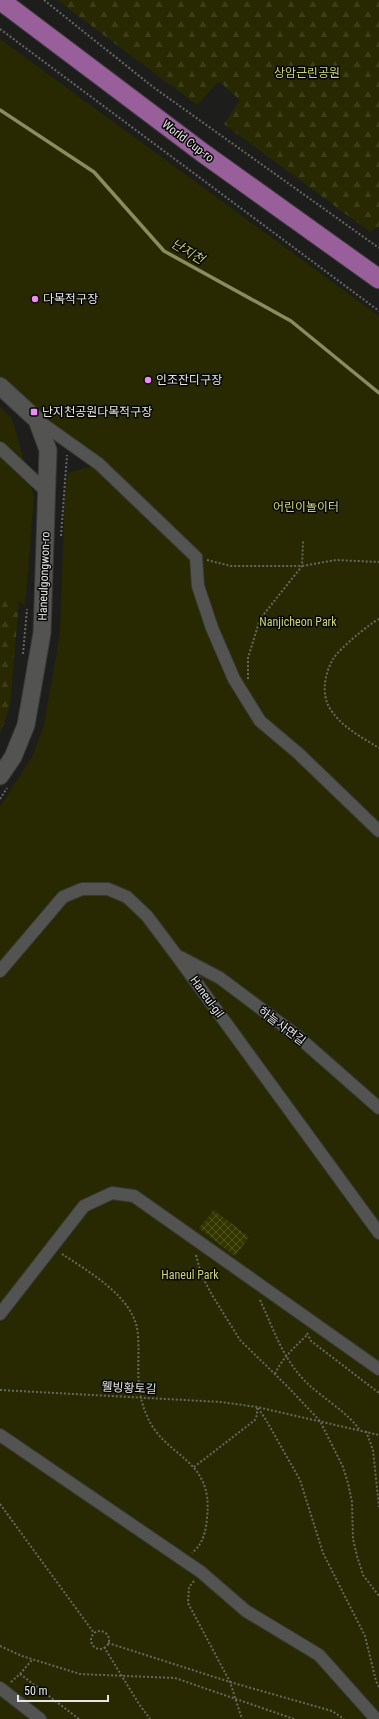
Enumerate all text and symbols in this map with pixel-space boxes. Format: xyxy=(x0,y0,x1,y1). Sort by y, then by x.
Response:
park label: 상암근린공원 xyxy=(274,66,340,80)
street label: World Cup-ro xyxy=(159,117,217,165)
water label: 난지천 xyxy=(168,236,208,268)
place label: 다목적구장 xyxy=(43,292,98,306)
marker: 다목적구장 xyxy=(30,294,40,304)
place label: 인조잔디구장 xyxy=(156,373,222,387)
marker: 인조잔디구장 xyxy=(143,375,153,385)
place label: 난지천공원다목적구장 xyxy=(42,405,152,419)
marker: 난지천공원다목적구장 xyxy=(29,407,39,417)
park label: 어린이놀이터 xyxy=(273,500,339,514)
street label: Haneulgongwon-ro xyxy=(35,531,53,621)
park label: Nanjicheon Park xyxy=(259,615,337,629)
street label: Haneul-gil xyxy=(187,974,227,1020)
street label: 하늘사면길 xyxy=(256,1004,308,1048)
park label: Haneul Park xyxy=(161,1268,219,1282)
street label: 웰빙황토길 xyxy=(101,1380,157,1396)
scale bar xyxy=(18,1677,108,1703)
text: 50 m xyxy=(24,1684,48,1698)

